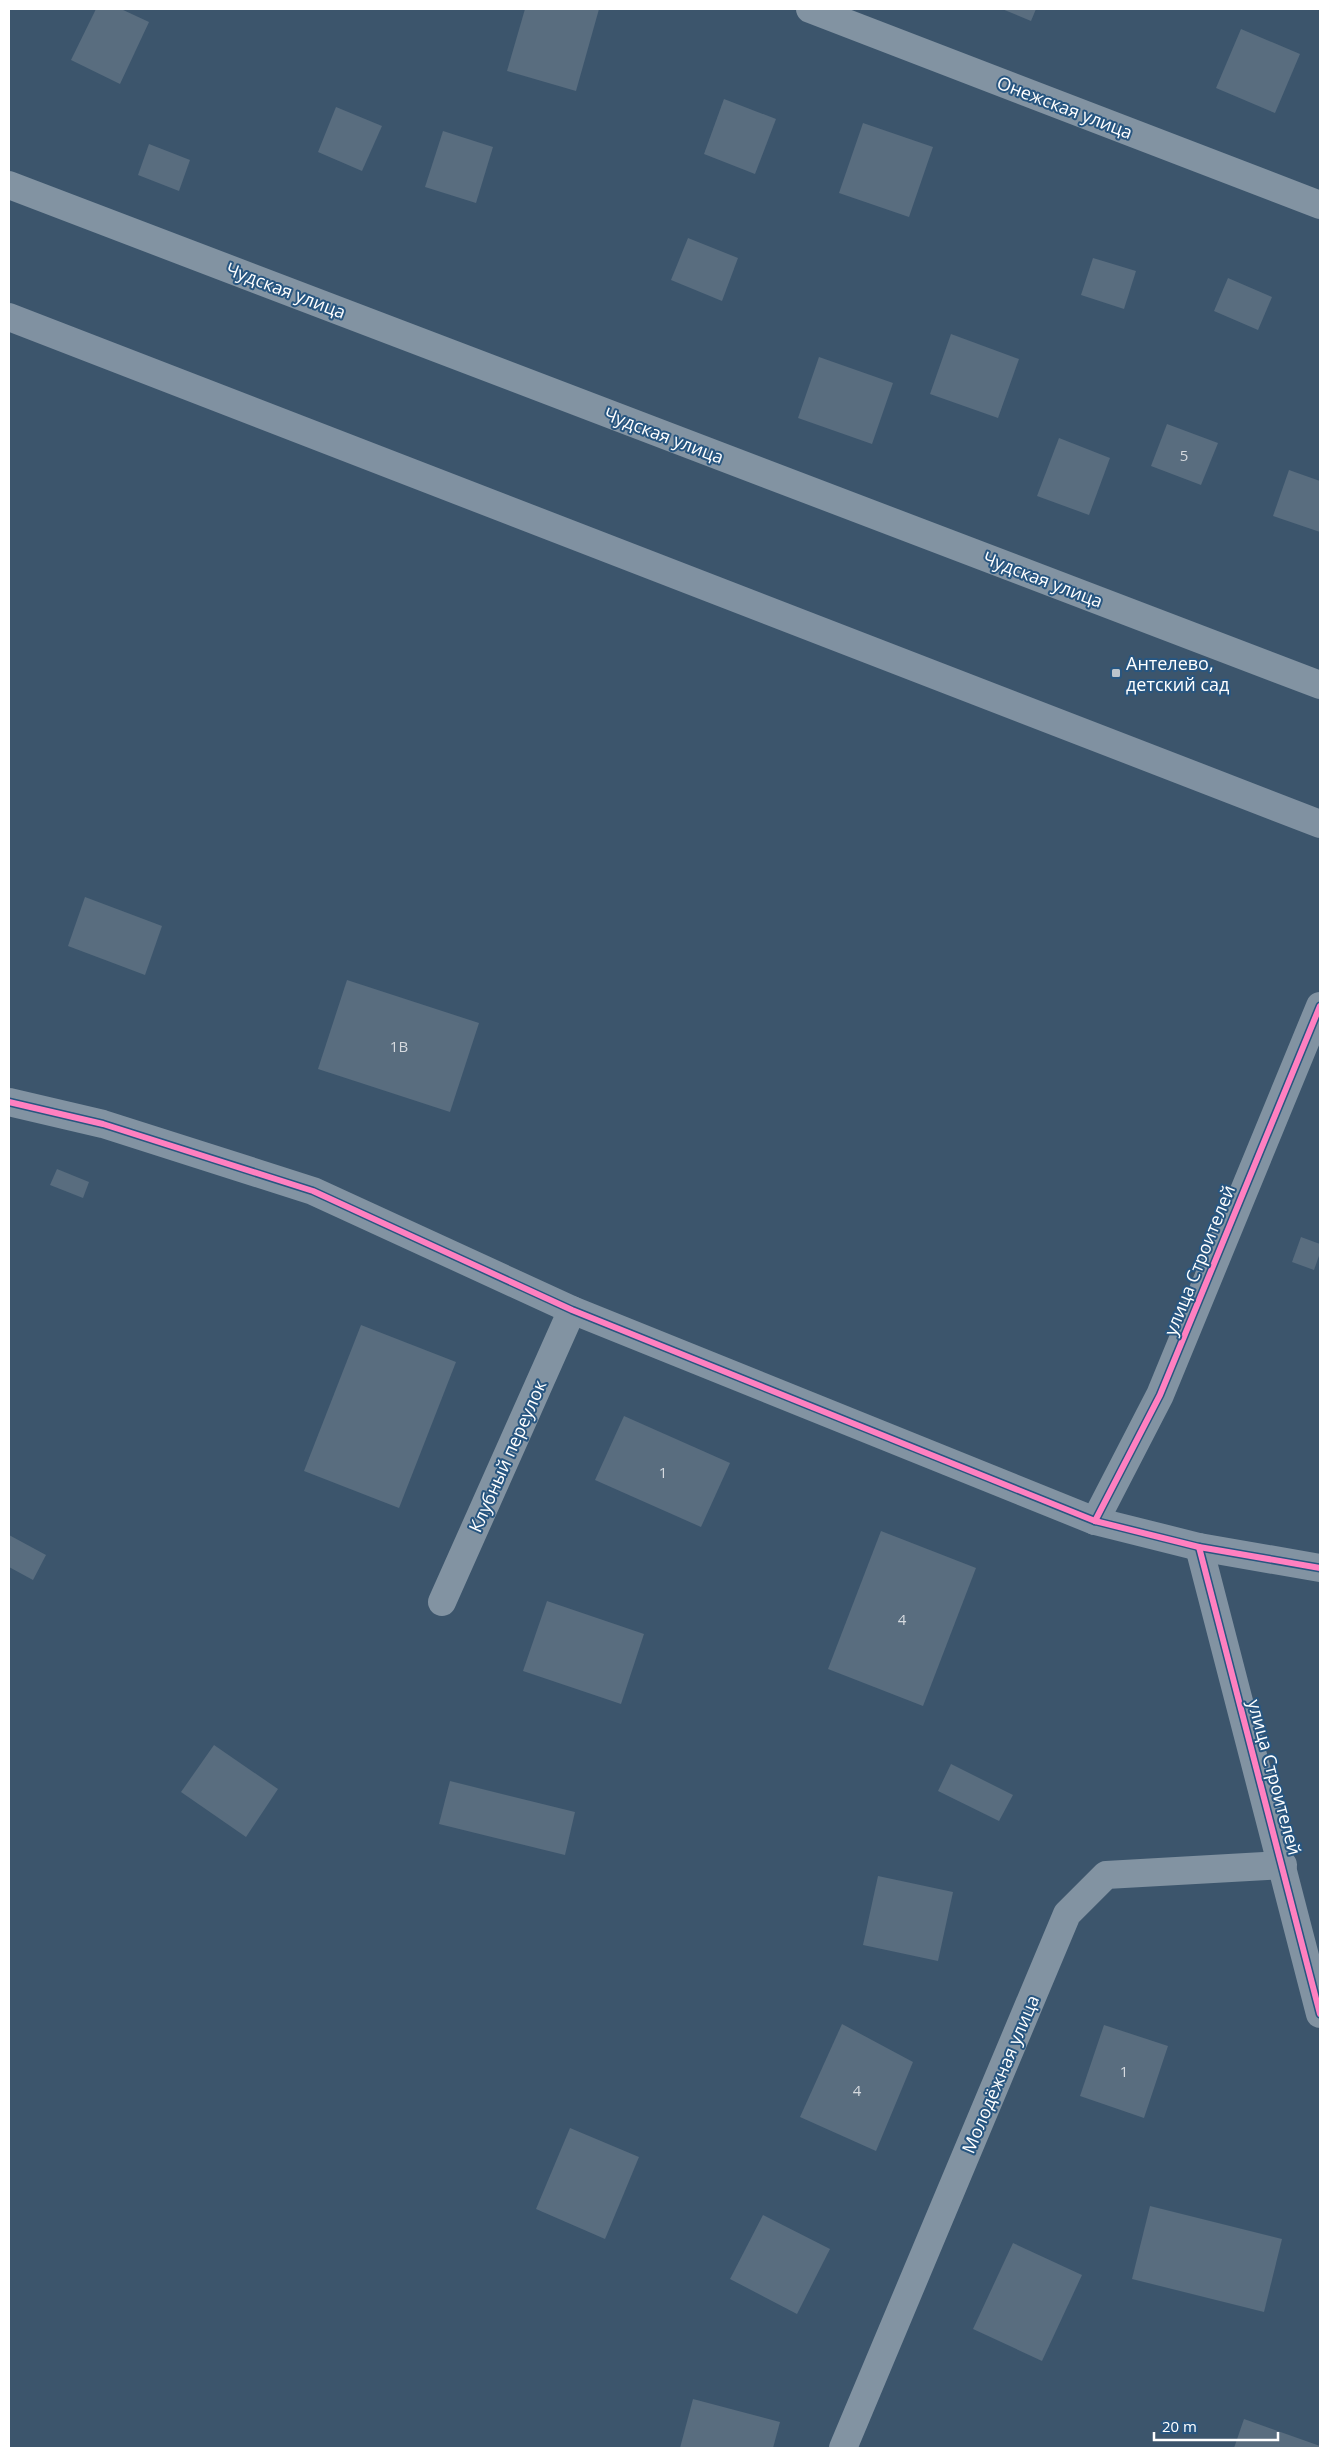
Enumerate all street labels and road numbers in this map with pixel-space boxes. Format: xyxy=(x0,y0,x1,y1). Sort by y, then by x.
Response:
street label: Онежская улица xyxy=(994,70,1136,144)
street label: Чудская улица xyxy=(223,256,349,324)
street label: Чудская улица xyxy=(601,401,727,469)
street label: Чудская улица xyxy=(980,545,1106,613)
street label: улица Строителей xyxy=(1158,1181,1240,1339)
street label: Клубный переулок xyxy=(463,1375,552,1536)
street label: улица Строителей xyxy=(1243,1697,1307,1857)
street label: Молодёжная улица xyxy=(956,1991,1044,2157)

